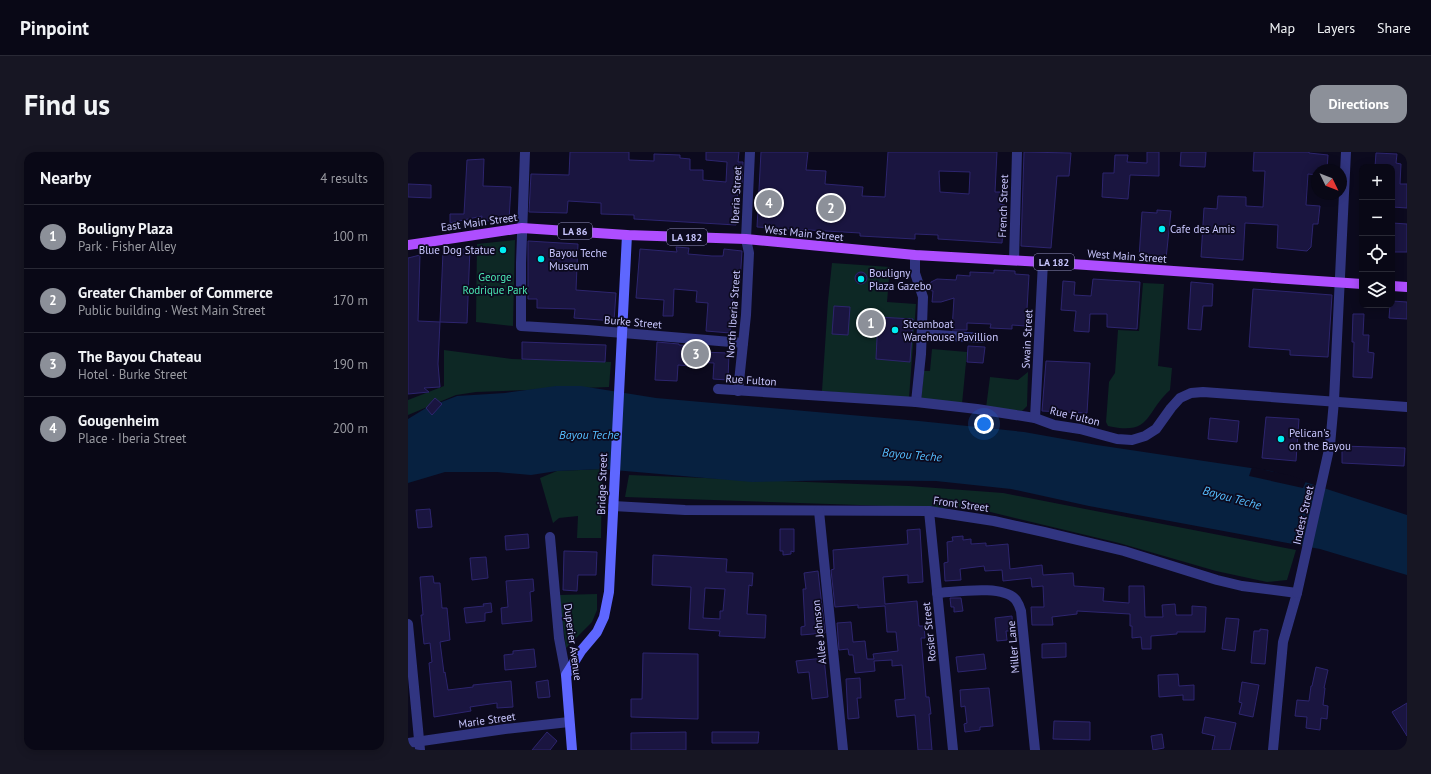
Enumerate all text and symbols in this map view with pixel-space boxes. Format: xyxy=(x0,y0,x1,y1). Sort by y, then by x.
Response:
text: Pinpoint xyxy=(20,16,89,40)
text: Map xyxy=(1269,19,1295,37)
text: Layers xyxy=(1317,19,1355,37)
text: Share xyxy=(1377,19,1411,37)
button: Directions xyxy=(1310,85,1407,123)
text: Find us xyxy=(24,86,110,123)
north arrow xyxy=(1311,164,1347,200)
map controls xyxy=(1359,164,1395,308)
button: + xyxy=(1359,164,1395,200)
street label: Iberia Street xyxy=(727,165,745,224)
text: Nearby xyxy=(40,167,91,189)
text: 4 results xyxy=(320,170,368,187)
street label: French Street xyxy=(995,174,1011,238)
pin: 4 xyxy=(756,188,782,218)
pin: 2 xyxy=(818,193,844,223)
button: − xyxy=(1359,200,1395,236)
street label: East Main Street xyxy=(440,210,518,234)
text: Bouligny Plaza xyxy=(78,219,173,238)
street label: West Main Street xyxy=(764,222,845,244)
place label: Cafe des Amis xyxy=(1170,222,1235,236)
road number: LA 86 xyxy=(558,223,592,239)
marker: Cafe des Amis xyxy=(1157,224,1167,234)
text: 1 xyxy=(49,228,57,245)
text: 100 m xyxy=(333,228,368,245)
road number: LA 182 xyxy=(667,229,707,245)
button: locate xyxy=(1359,236,1395,272)
text: Park · Fisher Alley xyxy=(78,238,176,255)
place label: Blue Dog Statue xyxy=(419,243,495,257)
marker: Blue Dog Statue xyxy=(498,245,508,255)
place label: Bayou Teche Museum xyxy=(549,246,607,273)
street label: West Main Street xyxy=(1087,246,1168,266)
marker: Bayou Teche Museum xyxy=(536,254,546,264)
road number: LA 182 xyxy=(1034,254,1074,270)
place label: Bouligny Plaza Gazebo xyxy=(869,266,932,293)
street label: North Iberia Street xyxy=(723,269,743,358)
park label: George Rodrique Park xyxy=(462,270,528,297)
button: layers xyxy=(1359,272,1395,308)
marker: Bouligny Plaza Gazebo xyxy=(856,274,866,284)
text: Greater Chamber of Commerce xyxy=(78,283,273,302)
text: 2 xyxy=(49,292,57,309)
text: 170 m xyxy=(333,292,368,309)
text: Public building · West Main Street xyxy=(78,302,265,319)
pin: 1 xyxy=(858,308,884,338)
street label: Swain Street xyxy=(1018,309,1036,369)
street label: Burke Street xyxy=(604,313,663,332)
place label: Steamboat Warehouse Pavillion xyxy=(903,317,998,344)
marker: Steamboat Warehouse Pavillion xyxy=(890,325,900,335)
pin: 3 xyxy=(683,339,709,369)
text: The Bayou Chateau xyxy=(78,347,202,366)
text: 3 xyxy=(49,356,57,373)
text: 190 m xyxy=(333,356,368,373)
text: Hotel · Burke Street xyxy=(78,366,187,383)
street label: Rue Fulton xyxy=(725,371,777,389)
street label: Rue Fulton xyxy=(1048,403,1102,429)
text: Gougenheim xyxy=(78,411,159,430)
your location xyxy=(974,414,994,434)
text: 4 xyxy=(49,420,57,437)
text: 200 m xyxy=(333,420,368,437)
place label: Pelican's on the Bayou xyxy=(1289,426,1351,453)
water label: Bayou Teche xyxy=(559,427,619,442)
text: Place · Iberia Street xyxy=(78,430,187,447)
marker: Pelican's on the Bayou xyxy=(1276,434,1286,444)
water label: Bayou Teche xyxy=(881,444,943,465)
street label: Bridge Street xyxy=(594,453,610,515)
water label: Bayou Teche xyxy=(1201,482,1264,513)
street label: Indest Street xyxy=(1289,484,1317,546)
street label: Front Street xyxy=(932,493,990,515)
street label: Allée Johnson xyxy=(809,599,829,665)
street label: Rosier Street xyxy=(919,601,939,662)
street label: Duperier Avenue xyxy=(561,603,585,682)
street label: Miller Lane xyxy=(1004,620,1022,674)
street label: Marie Street xyxy=(458,709,517,731)

